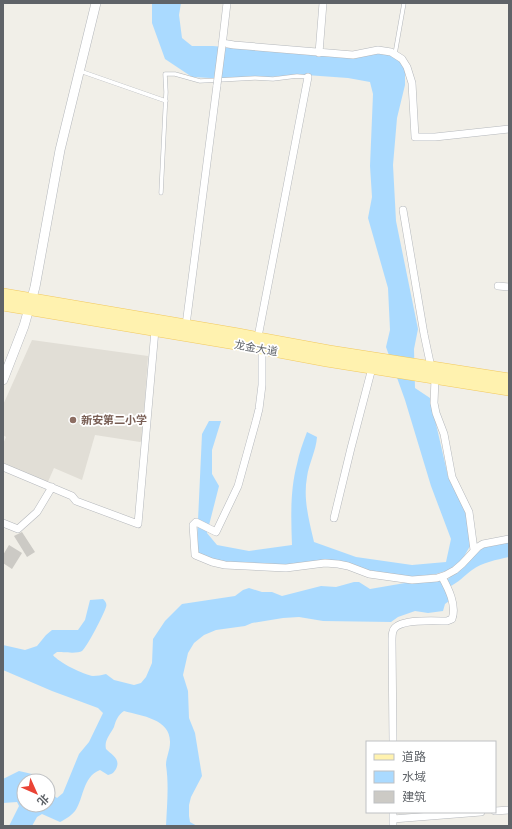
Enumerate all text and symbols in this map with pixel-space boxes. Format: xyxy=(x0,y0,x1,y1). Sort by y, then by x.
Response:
street label: 龙金大道 xyxy=(233,338,279,359)
place label: 新安第二小学 xyxy=(81,414,147,427)
marker: 新安第二小学 xyxy=(68,415,78,425)
legend xyxy=(366,741,496,813)
text: 道路 xyxy=(402,750,426,764)
text: 水域 xyxy=(402,770,426,784)
north arrow xyxy=(16,773,56,813)
text: 建筑 xyxy=(402,790,426,804)
text: 北 xyxy=(34,791,51,808)

